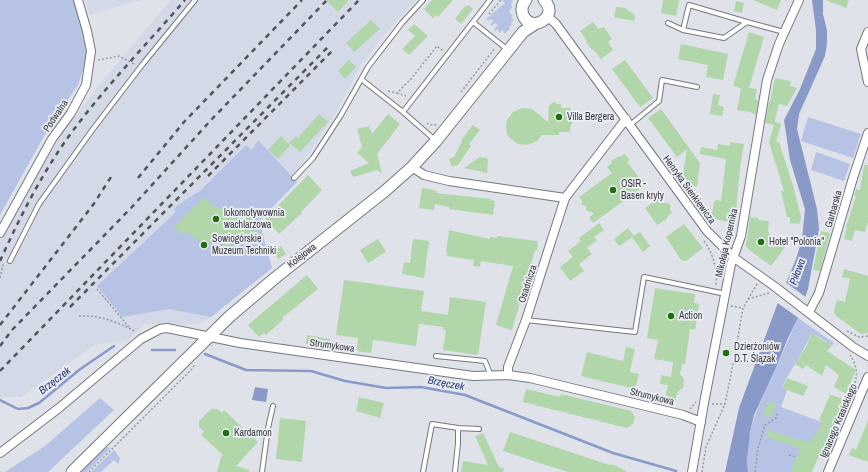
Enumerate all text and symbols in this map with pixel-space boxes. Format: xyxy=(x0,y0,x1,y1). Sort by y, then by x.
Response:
street label: Podwalna xyxy=(41,98,71,134)
place label: Villa Bergera xyxy=(567,111,614,123)
marker: Villa Bergera xyxy=(554,112,564,122)
street label: Henryka Sienkiewicza xyxy=(660,153,718,227)
place label: OSIR - Basen kryty xyxy=(621,178,664,202)
marker: OSIR - Basen kryty xyxy=(608,185,618,195)
street label: Garbarska xyxy=(823,189,845,229)
place label: lokomotywownia wachlarzowa xyxy=(224,207,285,230)
street label: Mikołaja Kopernika xyxy=(713,207,741,279)
marker: lokomotywownia wachlarzowa xyxy=(211,214,221,224)
place label: Sowiogórskie Muzeum Techniki xyxy=(212,233,276,256)
place label: Hotel "Polonia" xyxy=(769,236,824,248)
marker: Hotel "Polonia" xyxy=(756,237,766,247)
marker: Sowiogórskie Muzeum Techniki xyxy=(199,240,209,250)
street label: Kolejowa xyxy=(285,241,319,271)
water label: Piława xyxy=(787,257,809,287)
street label: Osadnicza xyxy=(516,264,540,304)
place label: Action xyxy=(679,310,702,322)
marker: Action xyxy=(666,311,676,321)
street label: Strumykowa xyxy=(309,337,355,355)
place label: Dzierżoniów D.T. Ślązak xyxy=(734,341,780,364)
marker: Dzierżoniów D.T. Ślązak xyxy=(721,348,731,358)
water label: Brzęczek xyxy=(36,364,74,398)
water label: Brzęczek xyxy=(427,374,465,394)
street label: Ignacego Krasickiego xyxy=(818,382,860,460)
street label: Strumykowa xyxy=(629,386,675,408)
place label: Kardamon xyxy=(234,427,272,439)
marker: Kardamon xyxy=(221,428,231,438)

